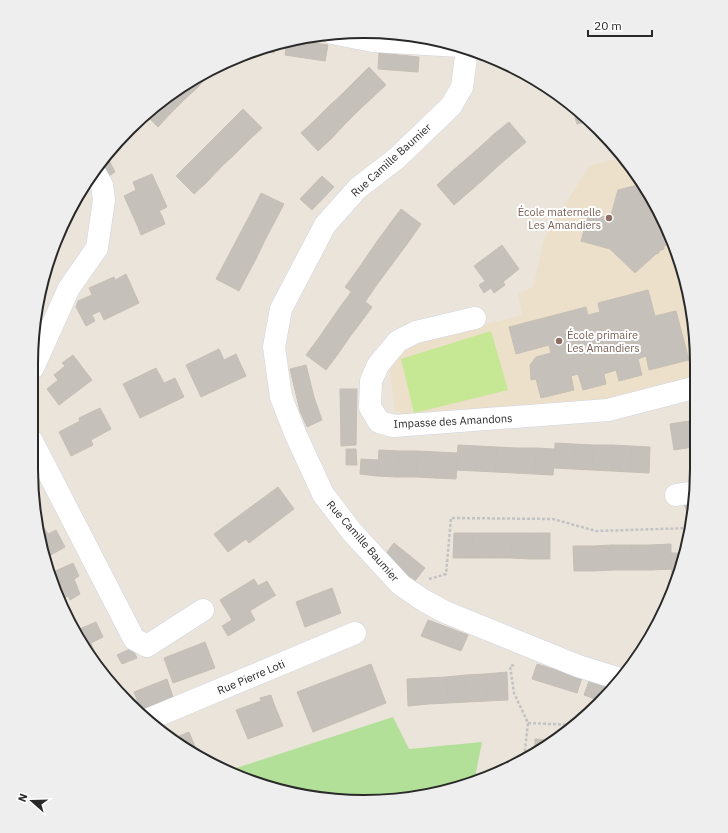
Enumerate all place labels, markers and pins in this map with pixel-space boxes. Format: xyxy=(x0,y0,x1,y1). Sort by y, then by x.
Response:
place label: École maternelle Les Amandiers xyxy=(518,205,601,232)
marker: École maternelle Les Amandiers xyxy=(604,213,614,223)
place label: École primaire Les Amandiers xyxy=(567,328,640,355)
marker: École primaire Les Amandiers xyxy=(554,336,564,346)

